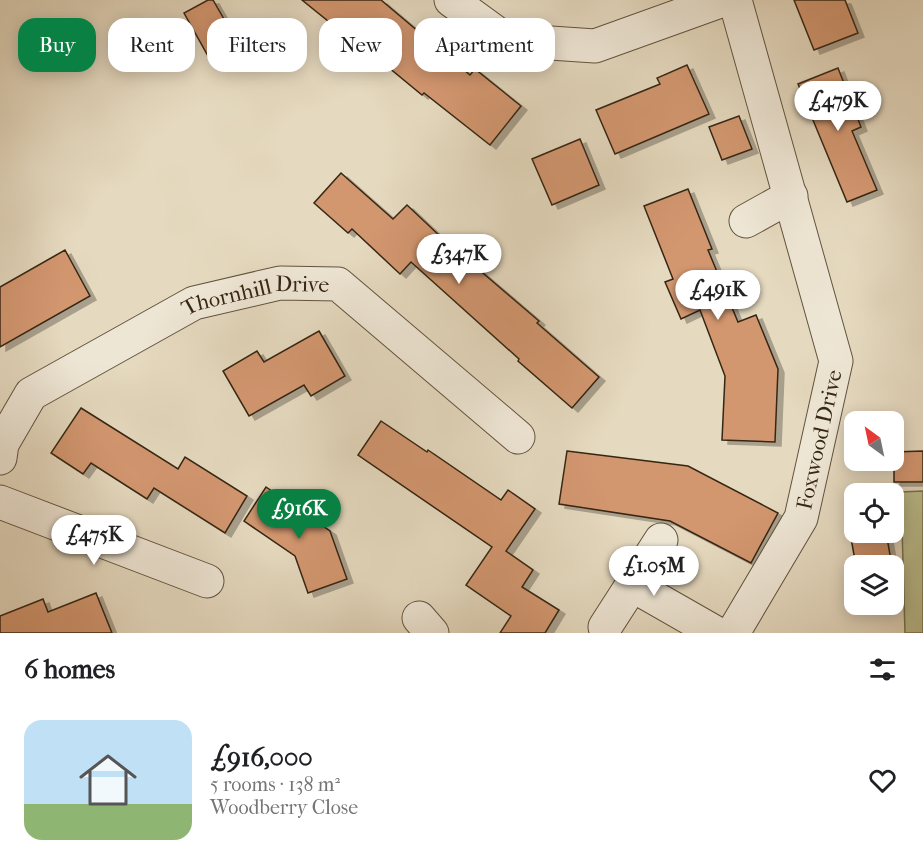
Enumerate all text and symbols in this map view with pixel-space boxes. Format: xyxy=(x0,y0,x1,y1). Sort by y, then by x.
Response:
chip: Buy xyxy=(18,18,96,72)
chip: Rent xyxy=(108,18,195,72)
chip: Filters xyxy=(207,18,307,72)
chip: New xyxy=(319,18,402,72)
chip: Apartment xyxy=(414,18,555,72)
pin: £479K xyxy=(796,81,880,132)
text: £479K xyxy=(808,89,868,112)
pin: £347K xyxy=(417,234,501,285)
text: £347K xyxy=(431,242,487,265)
pin: £491K xyxy=(676,270,760,321)
street label: Thornhill Drive xyxy=(177,271,330,321)
text: £491K xyxy=(689,278,747,301)
street label: Foxwood Drive xyxy=(791,367,848,512)
north arrow xyxy=(844,411,904,471)
map controls xyxy=(844,411,904,615)
button: locate xyxy=(844,483,904,543)
pin: £916K xyxy=(257,489,341,540)
text: £916K xyxy=(271,497,327,520)
pin: £475K xyxy=(52,515,136,566)
text: £475K xyxy=(65,523,123,546)
pin: £1.05M xyxy=(605,546,703,597)
text: £1.05M xyxy=(623,554,685,577)
button: layers xyxy=(844,555,904,615)
icon: filters xyxy=(866,653,899,686)
text: 6 homes xyxy=(24,654,115,685)
text: £916,000 xyxy=(210,742,313,773)
icon: home xyxy=(72,744,144,816)
icon: heart xyxy=(866,764,899,797)
text: 5 rooms · 138 m² xyxy=(210,773,340,796)
text: Woodberry Close xyxy=(210,796,358,819)

